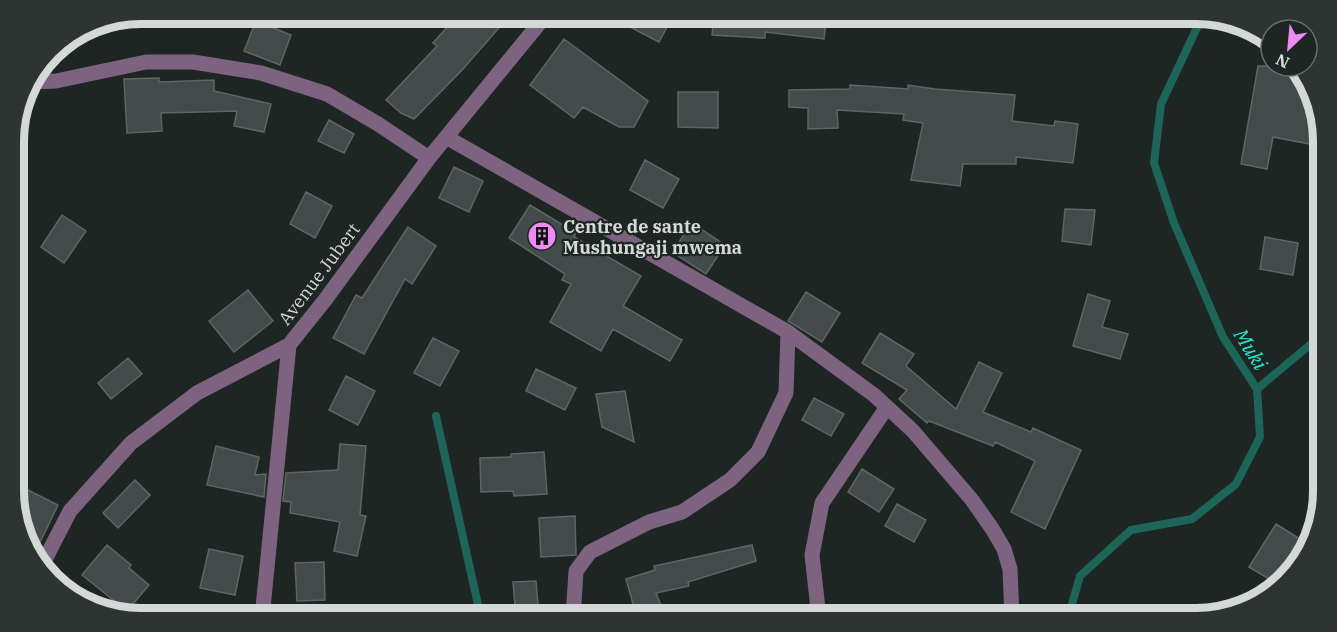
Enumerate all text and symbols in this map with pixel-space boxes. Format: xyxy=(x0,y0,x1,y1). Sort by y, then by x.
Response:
north arrow xyxy=(1259,18,1319,78)
text: N xyxy=(1272,50,1292,73)
place label: Centre de sante Mushungaji mwema xyxy=(563,215,742,259)
street label: Avenue Jubert xyxy=(273,218,365,330)
building icon: Centre de sante Mushungaji mwema xyxy=(526,220,558,252)
water label: Muki xyxy=(1227,322,1274,375)

